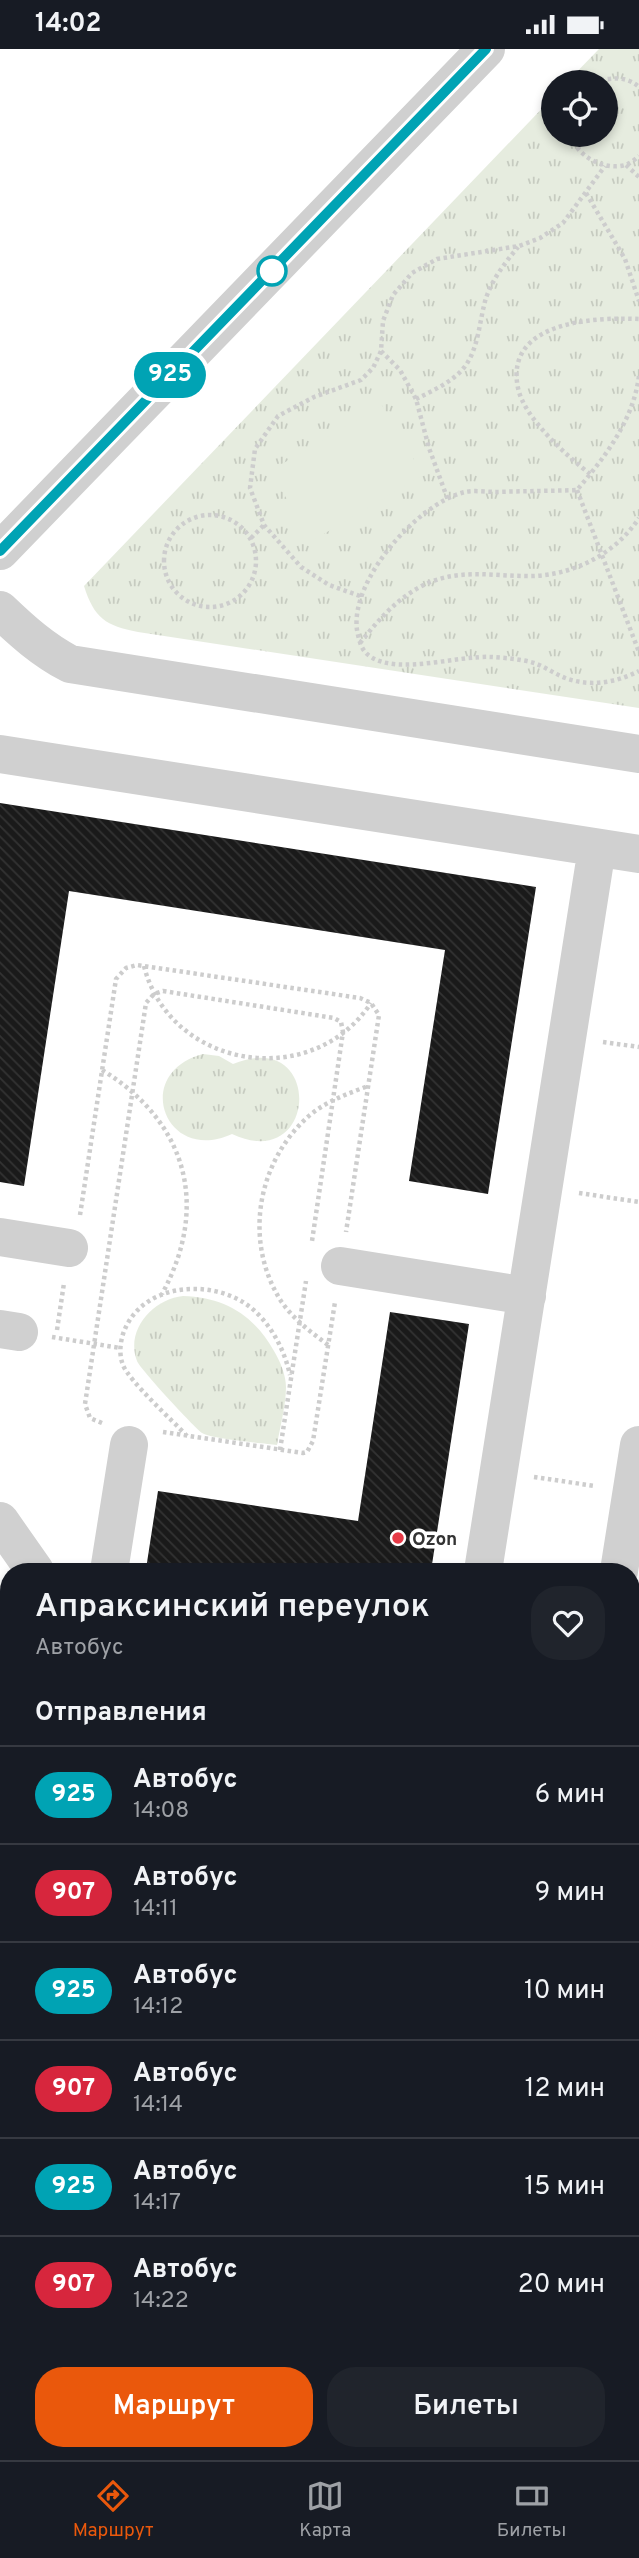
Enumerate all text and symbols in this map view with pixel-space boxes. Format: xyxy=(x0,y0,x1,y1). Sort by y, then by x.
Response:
text: 14:02 xyxy=(35,8,101,41)
map controls xyxy=(541,70,618,147)
button: locate xyxy=(541,70,618,147)
unlabelled marker xyxy=(257,256,287,286)
line badge: 925 xyxy=(130,352,210,398)
text: 925 xyxy=(148,360,192,390)
place label: Ozon xyxy=(412,1528,457,1552)
marker: Ozon xyxy=(390,1530,406,1546)
button: heart xyxy=(531,1586,605,1660)
text: Апраксинский переулок xyxy=(35,1587,430,1629)
text: Автобус xyxy=(35,1634,123,1663)
text: Отправления xyxy=(35,1697,207,1730)
text: Автобус xyxy=(133,1764,238,1797)
text: 6 мин xyxy=(535,1779,605,1812)
text: 925 xyxy=(51,1780,96,1810)
text: 14:08 xyxy=(133,1797,189,1826)
text: Автобус xyxy=(133,1862,238,1895)
text: 9 мин xyxy=(535,1877,605,1910)
text: 907 xyxy=(52,1878,95,1908)
text: 14:11 xyxy=(133,1895,178,1924)
text: Автобус xyxy=(133,1960,238,1993)
text: 10 мин xyxy=(524,1975,605,2008)
text: 925 xyxy=(51,1976,96,2006)
text: 14:12 xyxy=(133,1993,183,2022)
text: Автобус xyxy=(133,2058,238,2091)
text: 12 мин xyxy=(525,2073,605,2106)
text: 907 xyxy=(52,2074,95,2104)
text: 14:14 xyxy=(133,2091,183,2120)
text: Автобус xyxy=(133,2156,238,2189)
text: 15 мин xyxy=(525,2171,605,2204)
text: 925 xyxy=(51,2172,96,2202)
text: 14:17 xyxy=(133,2189,181,2218)
text: Автобус xyxy=(133,2254,238,2287)
text: 20 мин xyxy=(518,2269,605,2302)
text: 907 xyxy=(52,2270,95,2300)
text: 14:22 xyxy=(133,2287,189,2316)
button: Маршрут xyxy=(35,2367,313,2447)
button: Билеты xyxy=(327,2367,605,2447)
tab: Маршрут xyxy=(73,2477,154,2543)
tab: Карта xyxy=(299,2477,351,2543)
tab: Билеты xyxy=(497,2477,566,2543)

